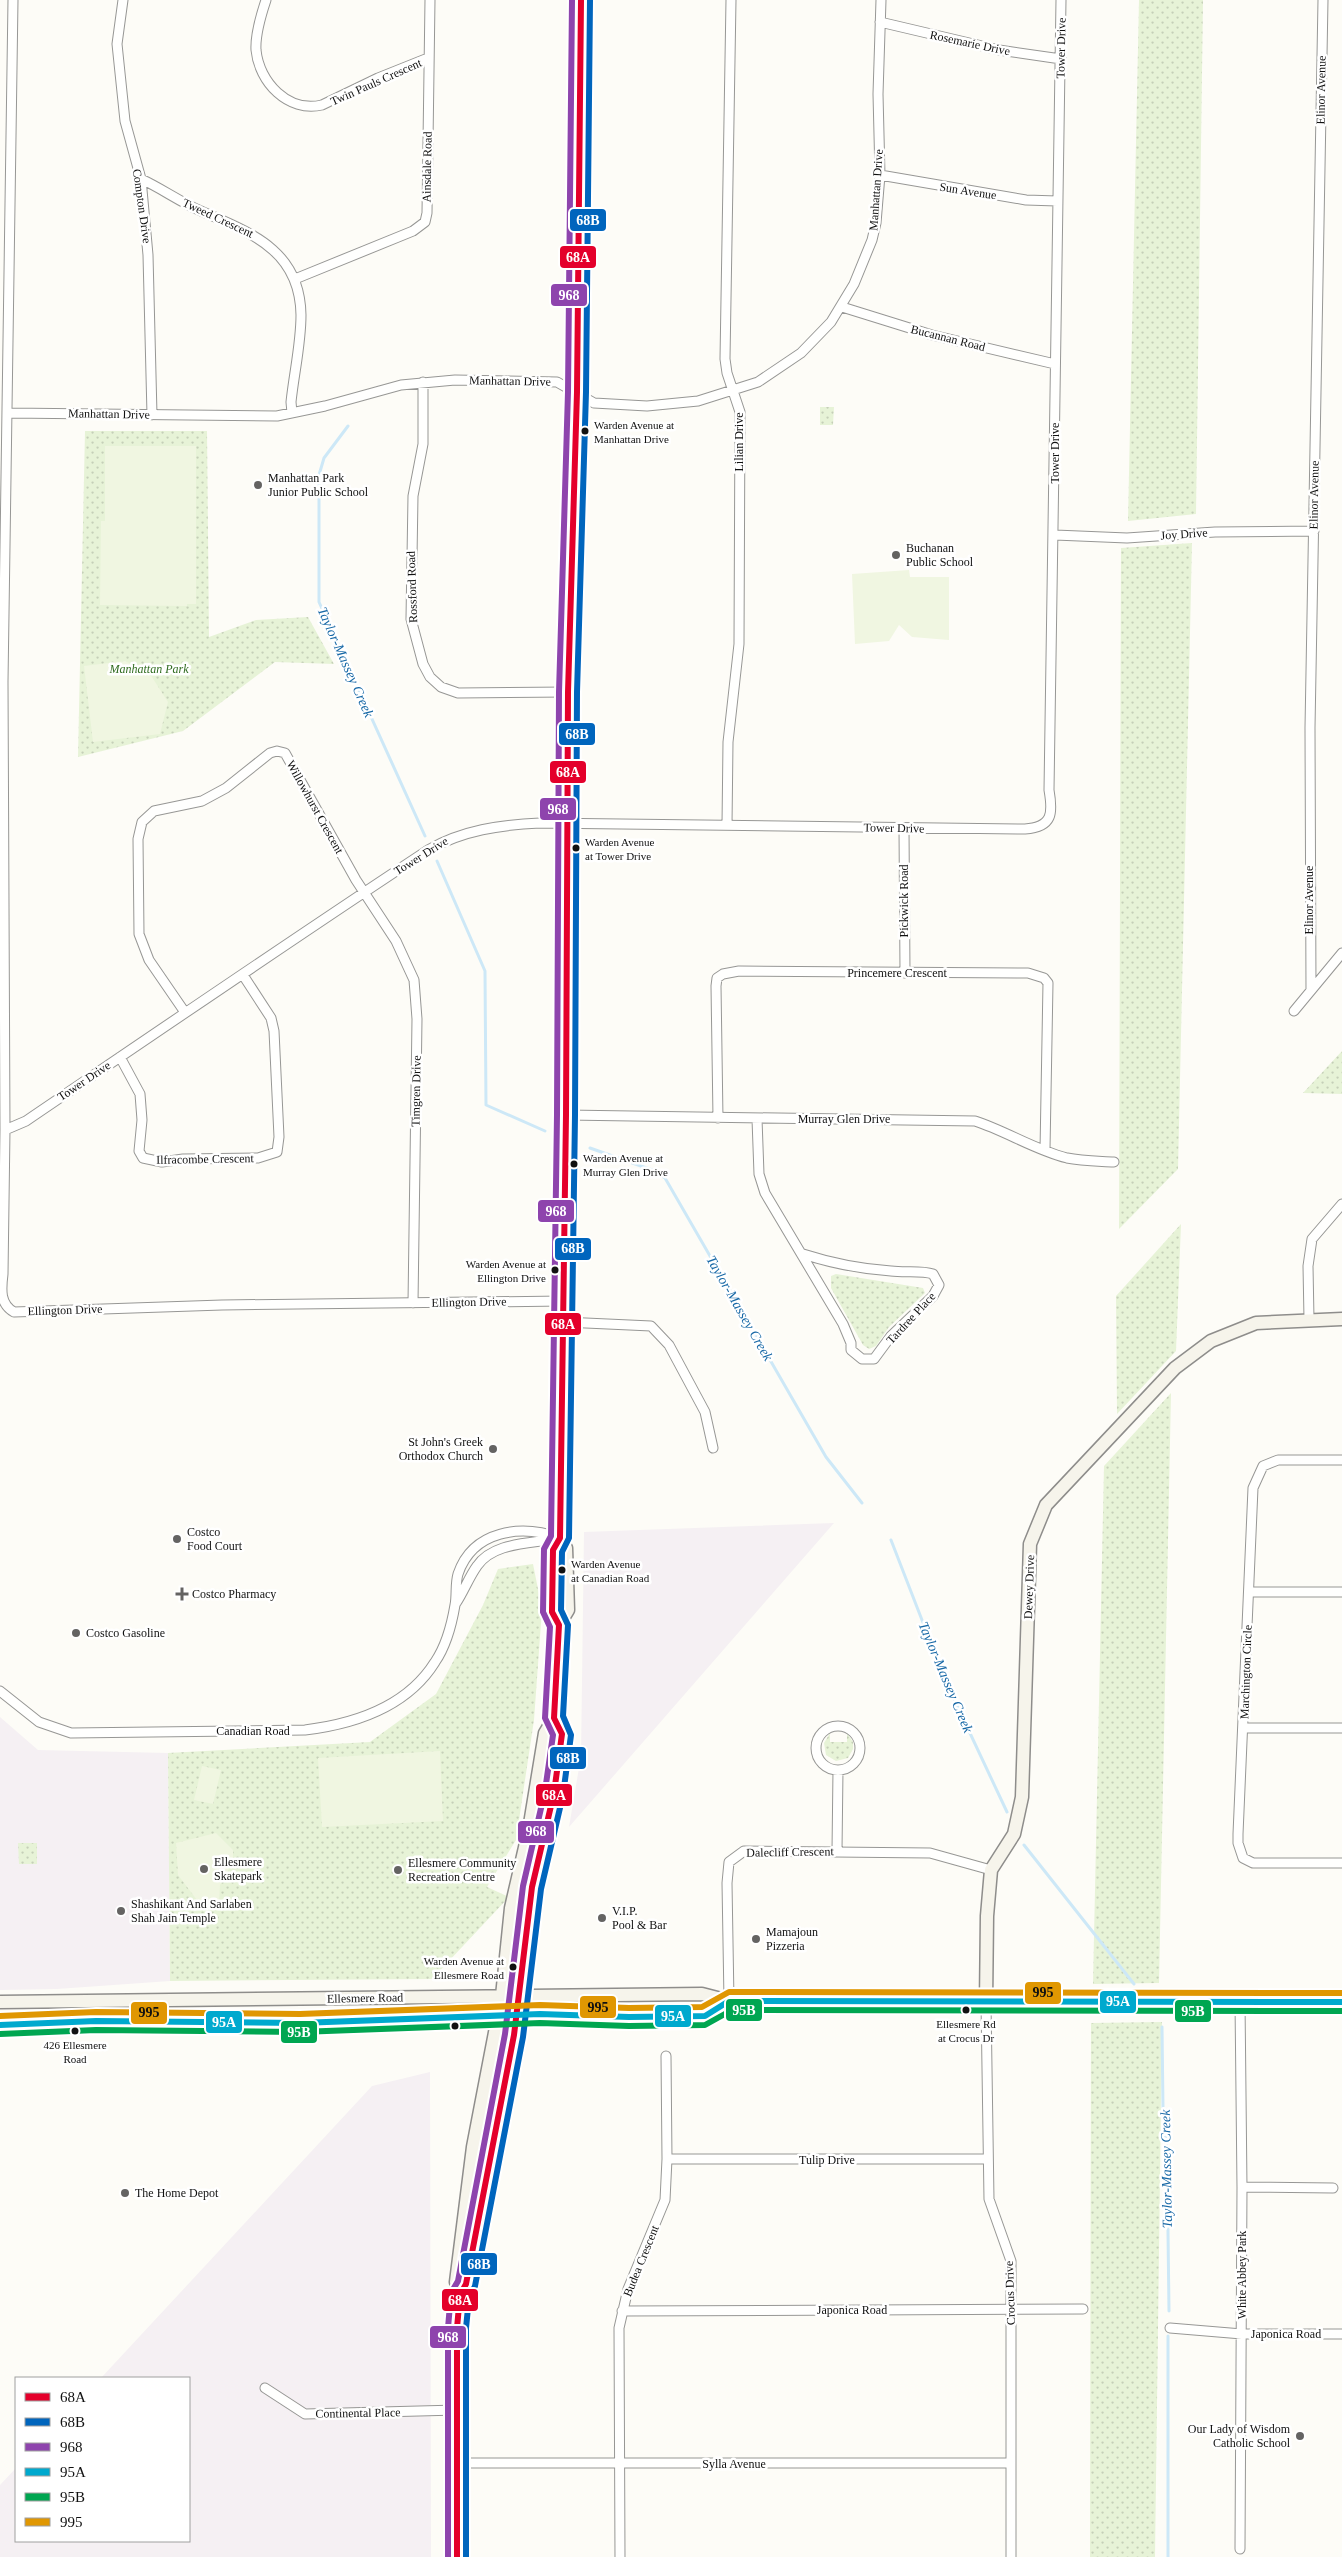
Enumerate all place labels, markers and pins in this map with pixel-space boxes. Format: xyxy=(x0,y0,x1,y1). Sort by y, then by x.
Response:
place label: Warden Avenue at Manhattan Drive xyxy=(594,419,674,445)
marker: Warden Avenue at Manhattan Drive xyxy=(580,426,590,436)
place label: Manhattan Park Junior Public School xyxy=(268,471,369,499)
marker: Manhattan Park Junior Public School xyxy=(252,479,264,491)
place label: Buchanan Public School xyxy=(906,541,974,569)
marker: Buchanan Public School xyxy=(890,549,902,561)
place label: Warden Avenue at Tower Drive xyxy=(585,836,655,862)
marker: Warden Avenue at Tower Drive xyxy=(571,843,581,853)
place label: Warden Avenue at Murray Glen Drive xyxy=(583,1152,668,1178)
marker: Warden Avenue at Murray Glen Drive xyxy=(569,1159,579,1169)
place label: Warden Avenue at Ellington Drive xyxy=(466,1258,546,1284)
marker: Warden Avenue at Ellington Drive xyxy=(550,1265,560,1275)
place label: St John's Greek Orthodox Church xyxy=(399,1435,483,1463)
marker: St John's Greek Orthodox Church xyxy=(487,1443,499,1455)
place label: Costco Food Court xyxy=(187,1525,243,1553)
marker: Costco Food Court xyxy=(171,1533,183,1545)
place label: Warden Avenue at Canadian Road xyxy=(571,1558,650,1584)
marker: Warden Avenue at Canadian Road xyxy=(557,1565,567,1575)
place label: Costco Pharmacy xyxy=(192,1587,276,1601)
marker: Costco Pharmacy xyxy=(176,1588,188,1600)
place label: Costco Gasoline xyxy=(86,1626,165,1640)
marker: Costco Gasoline xyxy=(70,1627,82,1639)
place label: Ellesmere Skatepark xyxy=(214,1855,262,1883)
place label: Ellesmere Community Recreation Centre xyxy=(408,1856,516,1884)
marker: Ellesmere Skatepark xyxy=(198,1863,210,1875)
marker: Ellesmere Community Recreation Centre xyxy=(392,1864,404,1876)
place label: Shashikant And Sarlaben Shah Jain Temple xyxy=(131,1897,252,1925)
place label: V.I.P. Pool & Bar xyxy=(612,1904,667,1932)
marker: Shashikant And Sarlaben Shah Jain Temple xyxy=(115,1905,127,1917)
marker: V.I.P. Pool & Bar xyxy=(596,1912,608,1924)
place label: Mamajoun Pizzeria xyxy=(766,1925,818,1953)
marker: Mamajoun Pizzeria xyxy=(750,1933,762,1945)
place label: Warden Avenue at Ellesmere Road xyxy=(424,1955,504,1981)
marker: Warden Avenue at Ellesmere Road xyxy=(508,1962,518,1972)
marker: Ellesmere Rd at Crocus Dr xyxy=(961,2005,971,2015)
place label: Ellesmere Rd at Crocus Dr xyxy=(936,2018,996,2044)
unlabelled marker xyxy=(450,2021,460,2031)
marker: 426 Ellesmere Road xyxy=(70,2026,80,2036)
place label: 426 Ellesmere Road xyxy=(43,2039,107,2065)
place label: The Home Depot xyxy=(135,2186,219,2200)
marker: The Home Depot xyxy=(119,2187,131,2199)
place label: Our Lady of Wisdom Catholic School xyxy=(1188,2422,1291,2450)
marker: Our Lady of Wisdom Catholic School xyxy=(1294,2430,1306,2442)

